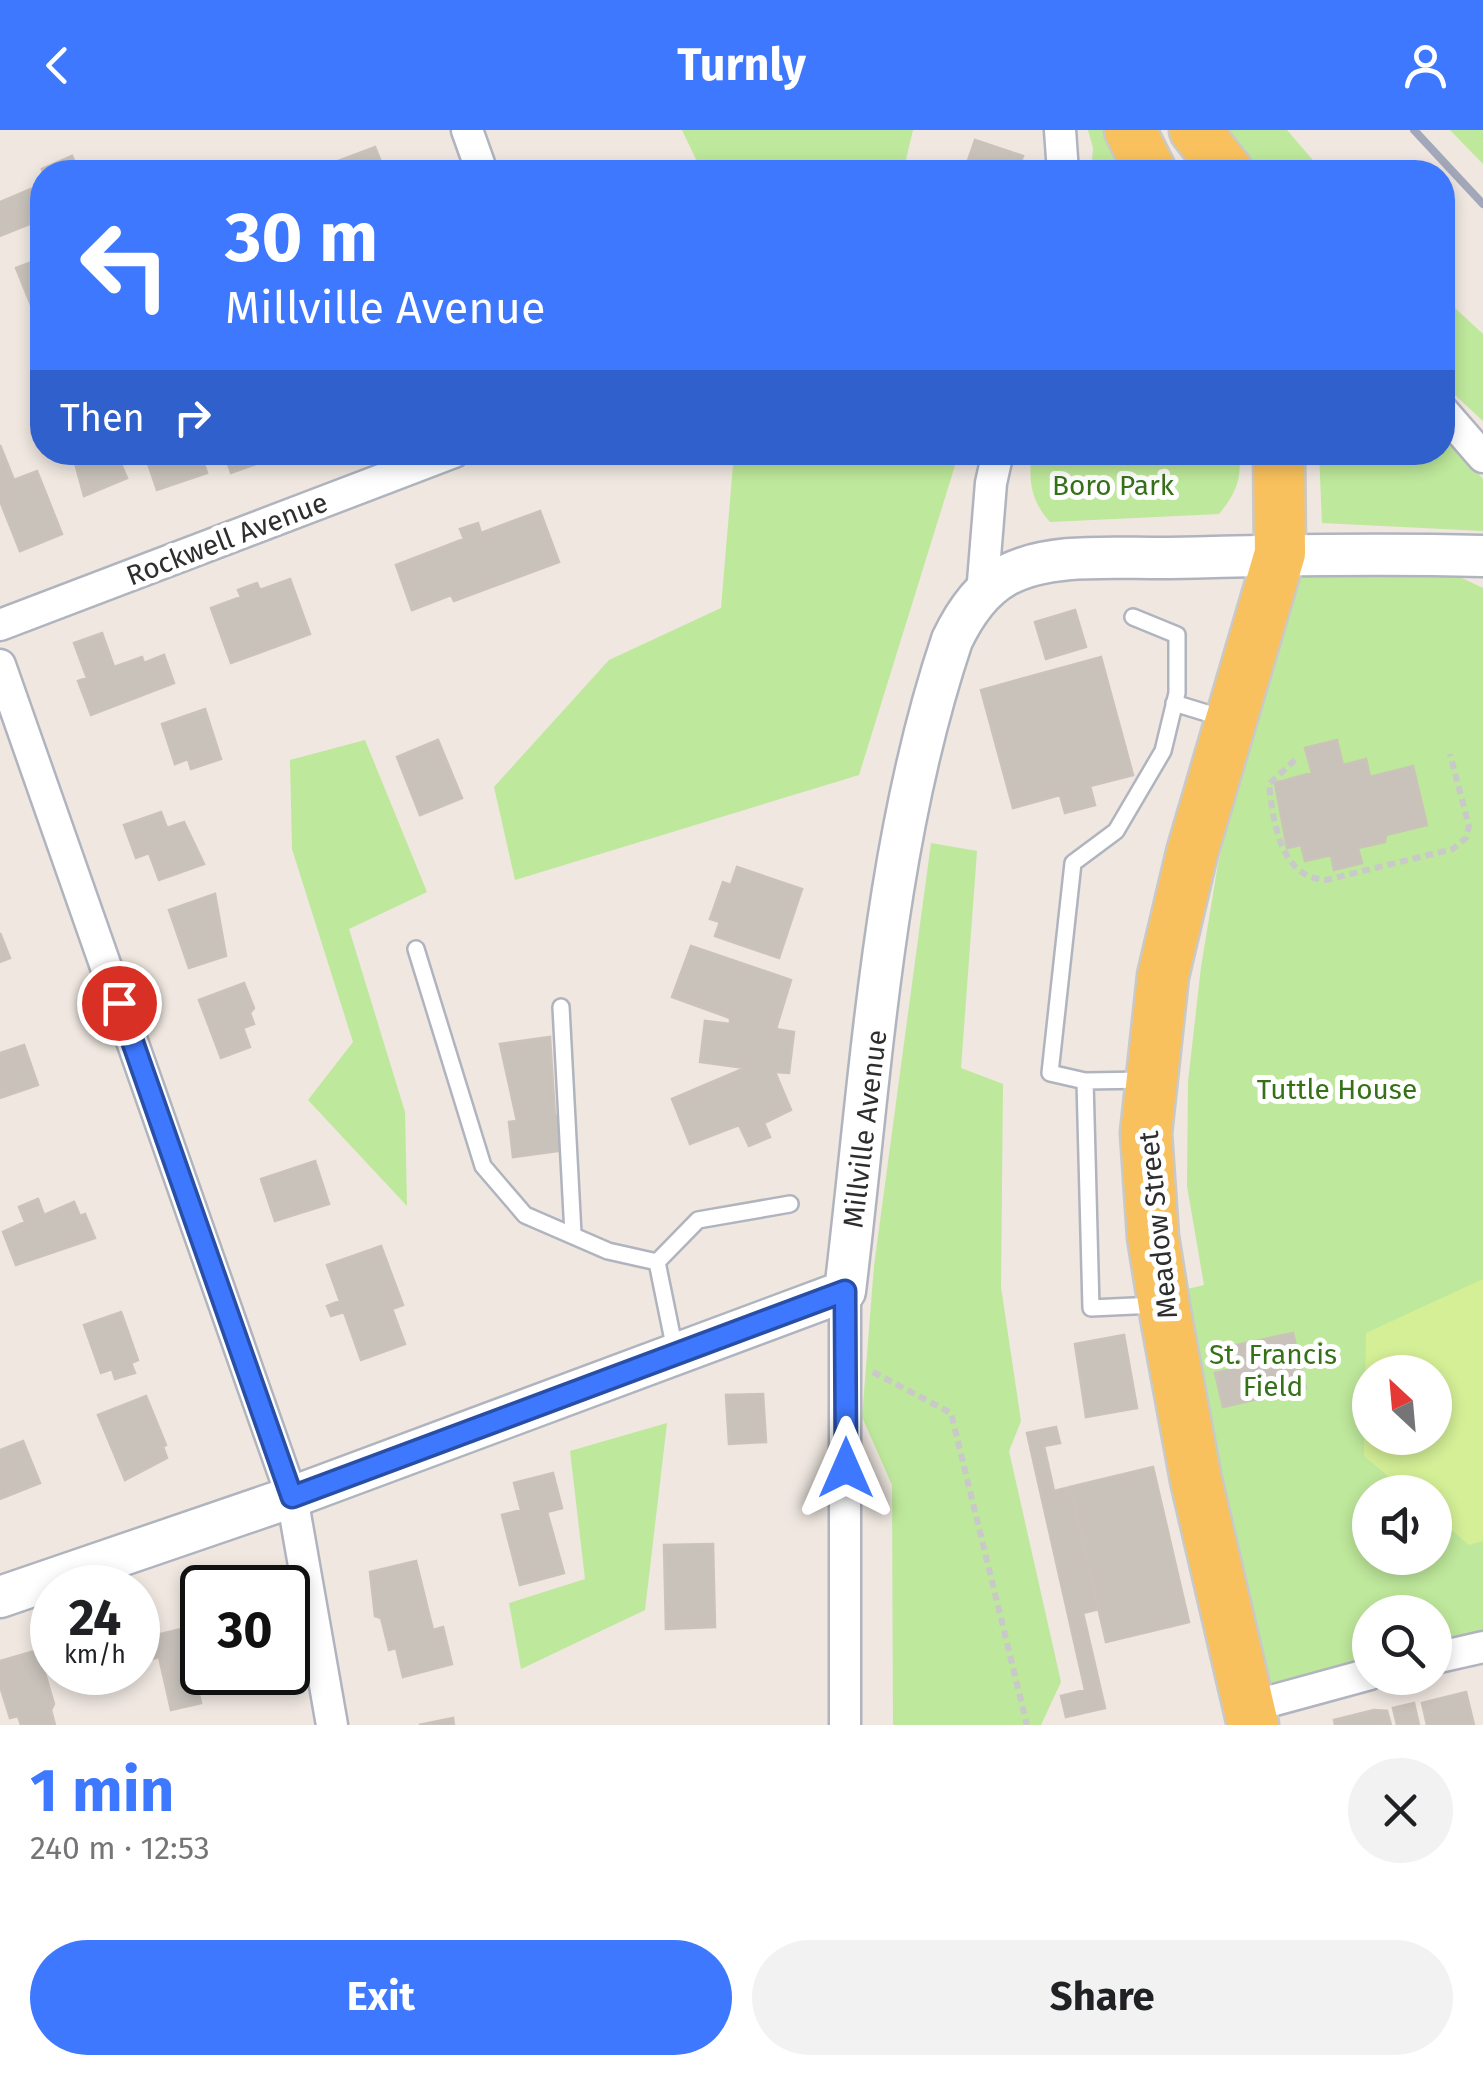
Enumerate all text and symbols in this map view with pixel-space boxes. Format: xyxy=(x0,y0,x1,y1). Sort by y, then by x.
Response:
icon: back xyxy=(30,38,85,93)
text: Turnly xyxy=(677,38,806,92)
icon: person xyxy=(1398,38,1453,93)
text: 30 m xyxy=(225,196,378,280)
icon: left xyxy=(60,200,190,330)
text: Millville Avenue xyxy=(225,281,545,335)
icon: right xyxy=(165,390,220,445)
text: Then xyxy=(60,395,145,441)
park label: Boro Park xyxy=(1052,469,1175,502)
street label: Rockwell Avenue xyxy=(122,485,332,593)
pin xyxy=(77,961,162,1046)
icon: arrive xyxy=(92,976,147,1031)
street label: Millville Avenue xyxy=(836,1028,894,1230)
park label: Tuttle House xyxy=(1257,1073,1417,1106)
street label: Meadow Street xyxy=(1132,1129,1184,1320)
park label: St. Francis Field xyxy=(1209,1338,1337,1403)
north arrow xyxy=(1352,1355,1452,1455)
map controls xyxy=(1352,1355,1452,1695)
position arrow xyxy=(794,1416,898,1520)
button: sound xyxy=(1352,1475,1452,1575)
speed limit sign: 30 xyxy=(180,1565,310,1695)
text: 24 xyxy=(69,1588,121,1648)
button: search xyxy=(1352,1595,1452,1695)
text: km/h xyxy=(64,1640,126,1670)
text: 1 min xyxy=(30,1755,174,1827)
button: close xyxy=(1348,1758,1453,1863)
text: 240 m · 12:53 xyxy=(30,1829,210,1867)
button: Exit xyxy=(30,1940,732,2055)
button: Share xyxy=(752,1940,1453,2055)

